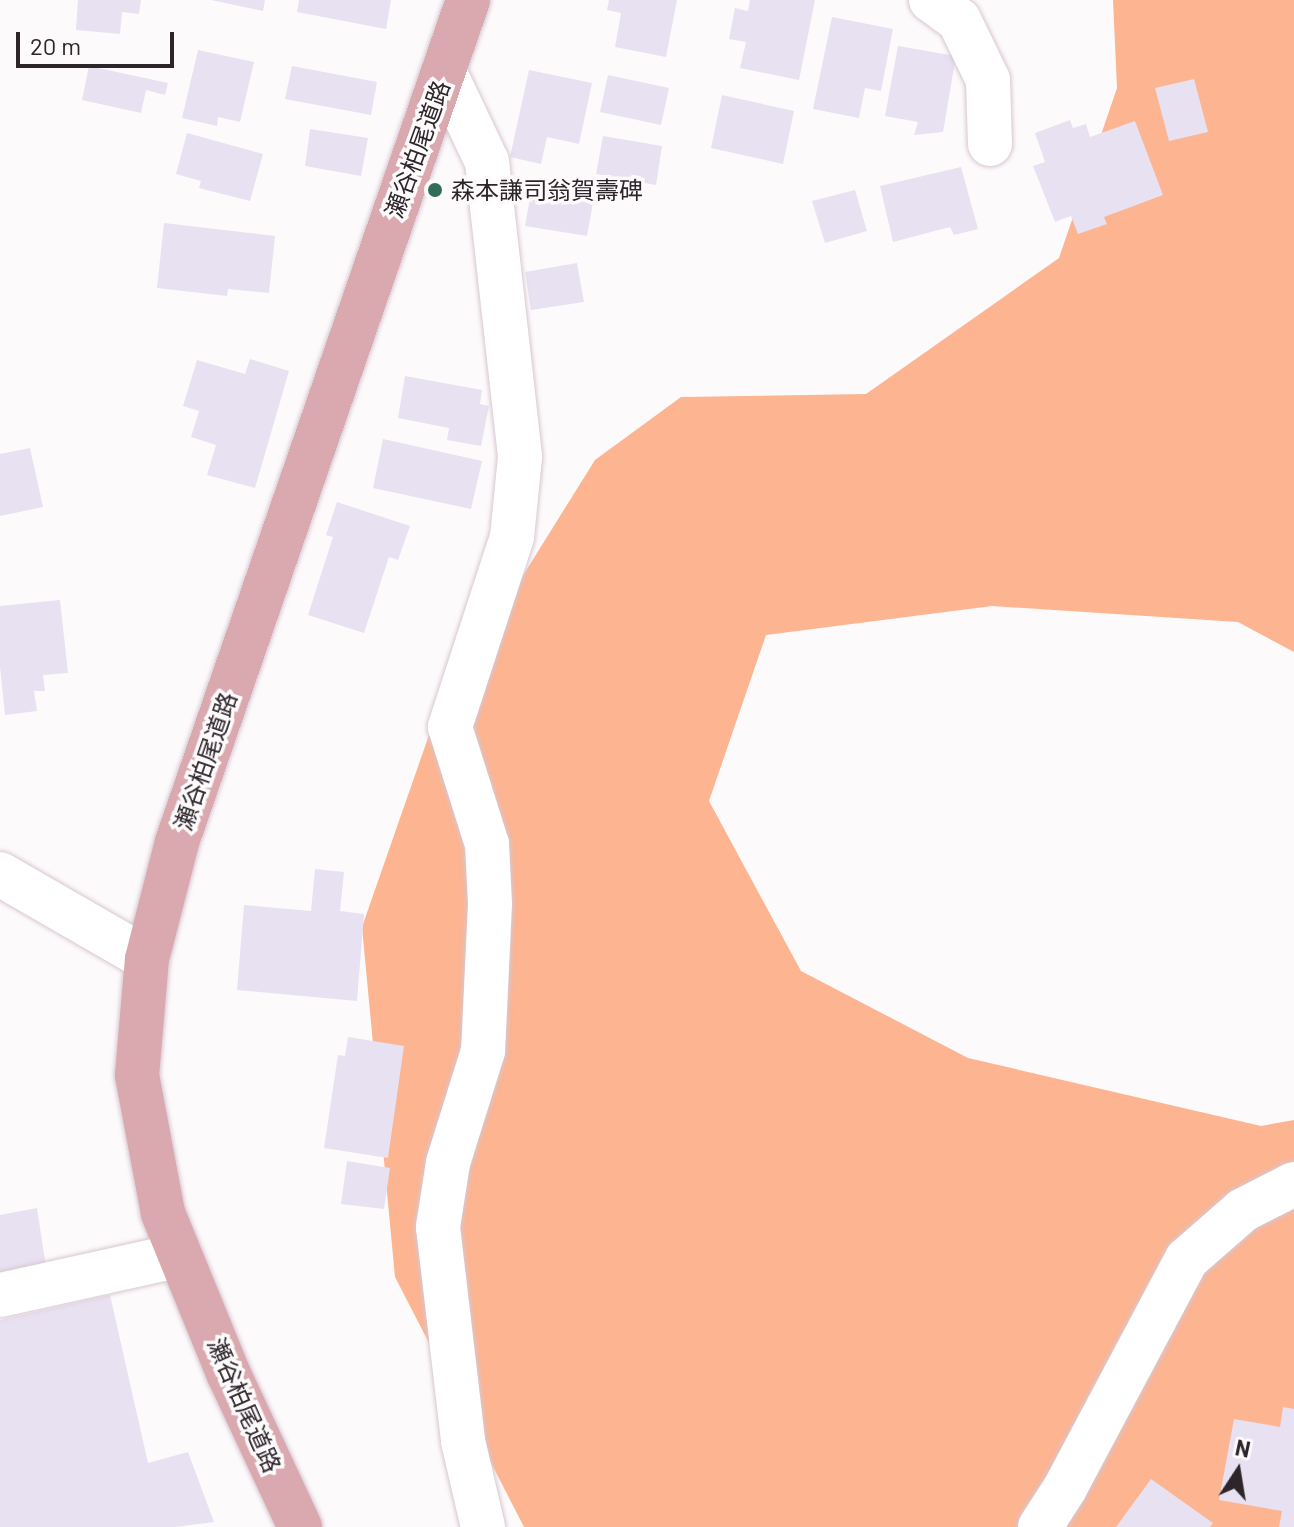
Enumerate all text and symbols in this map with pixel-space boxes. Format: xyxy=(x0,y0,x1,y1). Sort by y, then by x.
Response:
scale bar xyxy=(20,16,178,66)
text: 20 m xyxy=(30,31,81,60)
street label: 瀬谷柏尾道路 xyxy=(379,76,455,222)
place label: 森本謙司翁賀壽碑 xyxy=(451,176,643,204)
marker: 森本謙司翁賀壽碑 xyxy=(426,181,444,199)
street label: 瀬谷柏尾道路 xyxy=(168,688,242,834)
street label: 瀬谷柏尾道路 xyxy=(203,1333,287,1477)
north arrow xyxy=(1198,1431,1278,1511)
text: N xyxy=(1233,1433,1253,1462)

